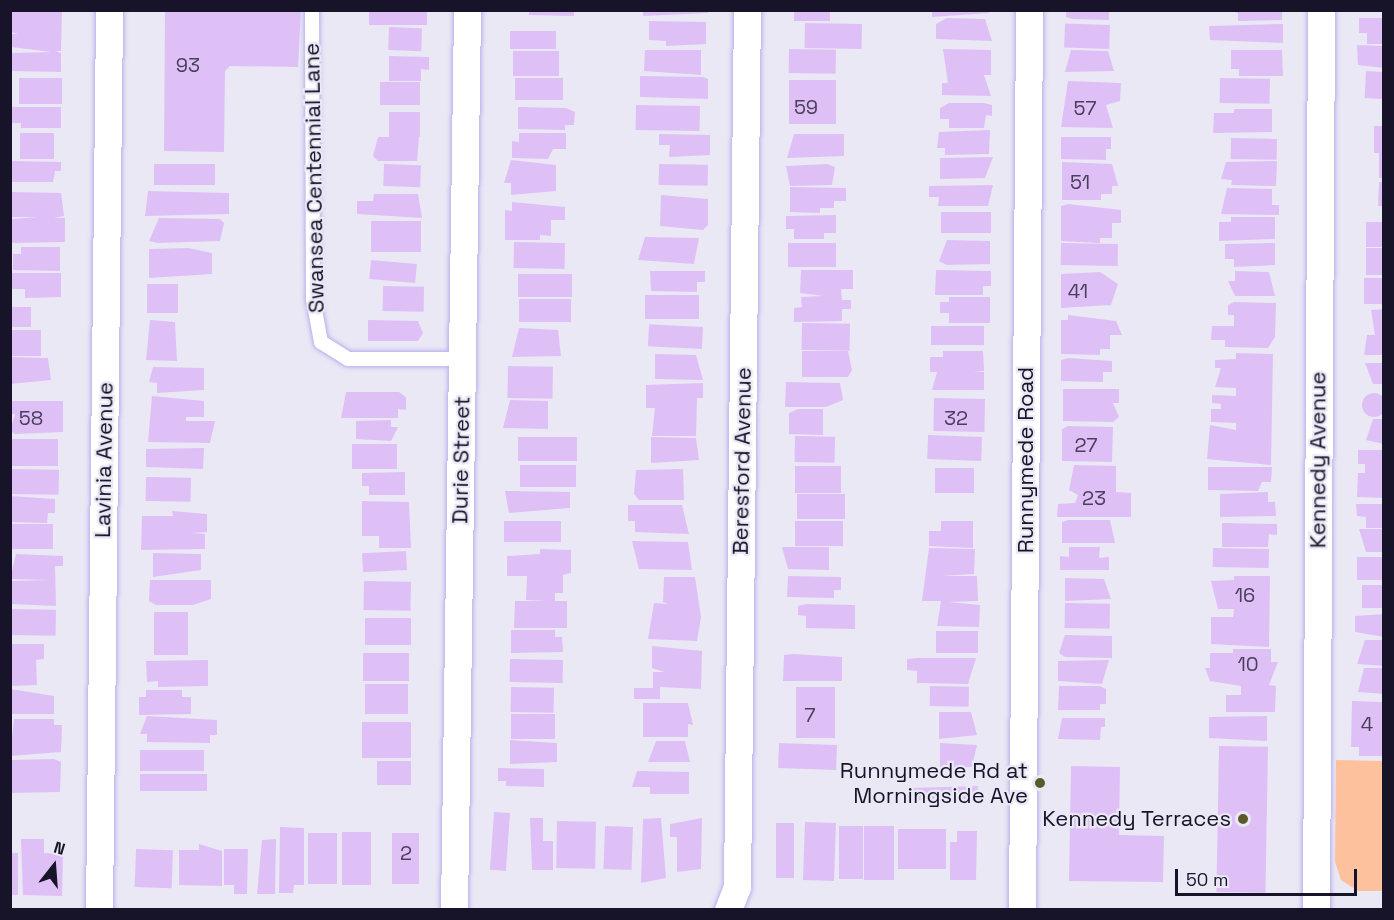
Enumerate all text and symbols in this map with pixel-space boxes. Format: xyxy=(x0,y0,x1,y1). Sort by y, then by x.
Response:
street label: Swansea Centennial Lane xyxy=(298,43,330,313)
house number: 93 xyxy=(176,53,200,77)
house number: 59 xyxy=(794,95,818,119)
house number: 57 xyxy=(1073,96,1097,120)
house number: 51 xyxy=(1070,170,1090,194)
house number: 41 xyxy=(1068,279,1088,303)
street label: Beresford Avenue xyxy=(727,367,757,555)
street label: Runnymede Road xyxy=(1013,367,1039,553)
street label: Kennedy Avenue xyxy=(1305,372,1331,548)
street label: Lavinia Avenue xyxy=(89,382,119,538)
street label: Durie Street xyxy=(447,396,475,524)
house number: 58 xyxy=(19,406,43,430)
house number: 32 xyxy=(944,406,968,430)
house number: 27 xyxy=(1074,433,1098,457)
house number: 23 xyxy=(1082,486,1106,510)
house number: 16 xyxy=(1235,583,1255,607)
house number: 10 xyxy=(1237,652,1259,676)
house number: 7 xyxy=(804,703,816,727)
house number: 4 xyxy=(1361,712,1373,736)
place label: Runnymede Rd at Morningside Ave xyxy=(840,757,1028,808)
marker: Runnymede Rd at Morningside Ave xyxy=(1033,776,1047,790)
place label: Kennedy Terraces xyxy=(1042,806,1231,832)
marker: Kennedy Terraces xyxy=(1236,812,1250,826)
north arrow xyxy=(24,836,84,896)
text: N xyxy=(51,837,68,860)
house number: 2 xyxy=(400,841,412,865)
scale bar xyxy=(1178,857,1360,895)
text: 50 m xyxy=(1186,868,1228,891)

